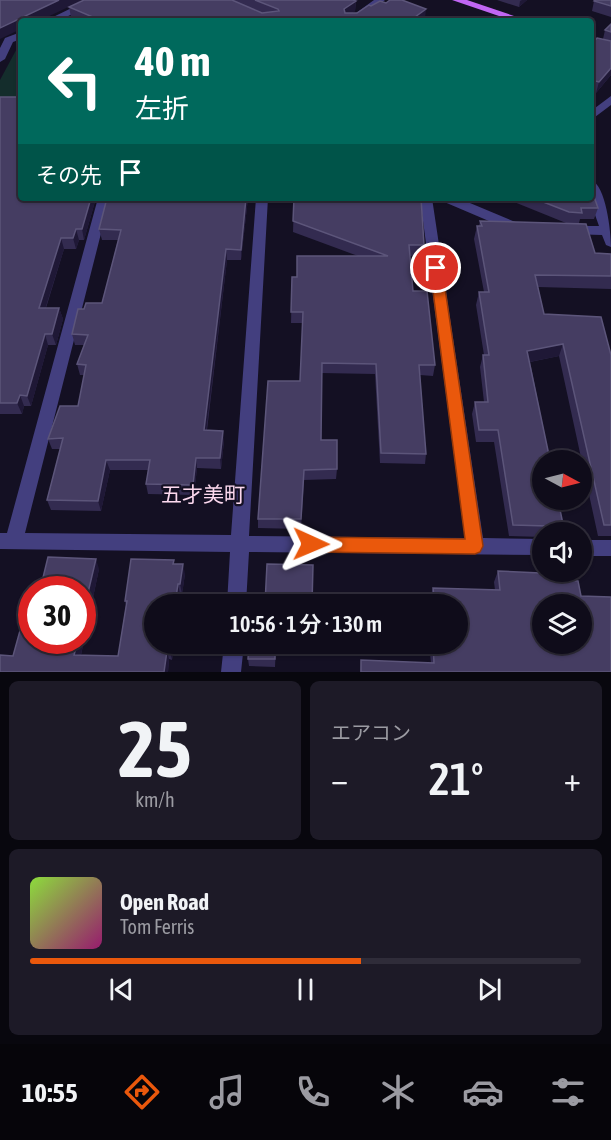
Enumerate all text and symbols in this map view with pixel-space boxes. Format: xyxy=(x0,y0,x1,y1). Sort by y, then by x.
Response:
text: 40 m xyxy=(135,37,210,85)
icon: left xyxy=(36,42,114,120)
text: 左折 xyxy=(135,93,189,124)
icon: arrive xyxy=(114,156,147,189)
text: その先 xyxy=(36,162,102,188)
pin xyxy=(410,242,461,293)
icon: arrive xyxy=(419,251,452,284)
north arrow xyxy=(532,450,592,510)
map controls xyxy=(532,450,592,654)
district label: 五才美町 xyxy=(161,482,245,506)
position arrow xyxy=(279,512,343,576)
button: sound xyxy=(532,522,592,582)
speed limit sign: 30 xyxy=(18,576,96,654)
button: layers xyxy=(532,594,592,654)
text: 10:56 · 1 分 · 130 m xyxy=(230,611,382,637)
text: 25 xyxy=(118,704,192,794)
text: エアコン xyxy=(331,721,411,744)
text: 21° xyxy=(429,753,483,805)
text: − xyxy=(331,760,348,798)
text: + xyxy=(564,760,581,798)
text: km/h xyxy=(135,788,175,811)
text: Open Road xyxy=(120,889,209,915)
text: Tom Ferris xyxy=(120,915,194,938)
icon: previous xyxy=(105,973,138,1006)
icon: pause xyxy=(289,973,322,1006)
icon: next xyxy=(473,973,506,1006)
icon: directions xyxy=(121,1071,163,1113)
icon: music xyxy=(206,1071,248,1113)
icon: phone xyxy=(292,1071,334,1113)
icon: climate xyxy=(377,1071,419,1113)
icon: car xyxy=(462,1071,504,1113)
icon: filters xyxy=(547,1071,589,1113)
text: 10:55 xyxy=(22,1077,78,1108)

